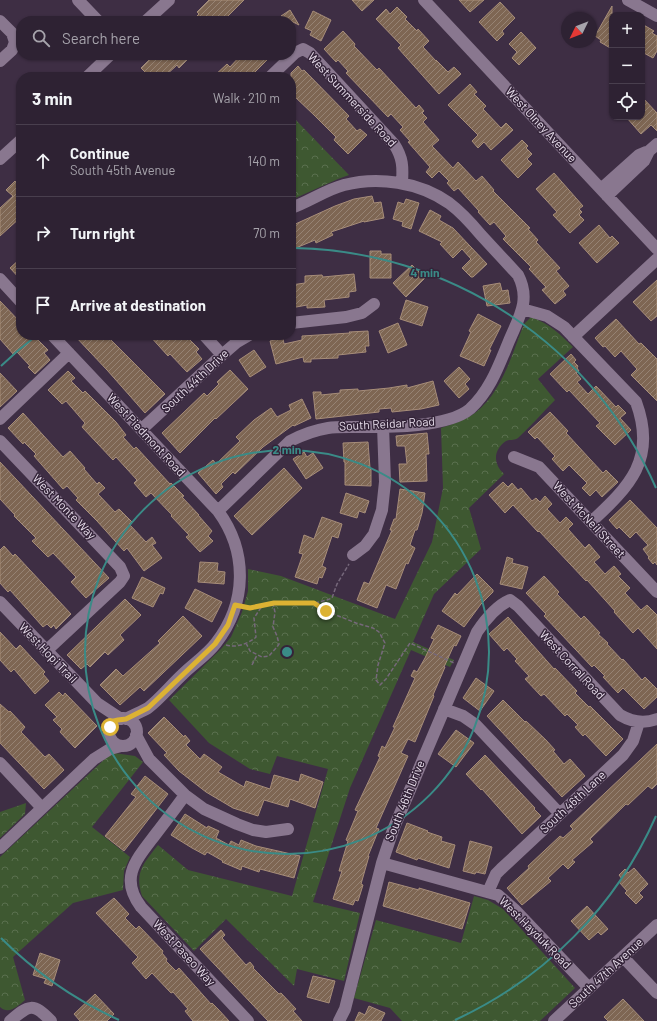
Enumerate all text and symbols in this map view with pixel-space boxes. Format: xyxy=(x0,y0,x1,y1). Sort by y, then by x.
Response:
north arrow xyxy=(561,12,597,48)
map controls xyxy=(609,12,645,120)
button: + xyxy=(609,12,645,48)
search box xyxy=(16,16,296,60)
icon: search xyxy=(30,27,52,49)
text: Search here xyxy=(62,29,140,47)
button: − xyxy=(609,48,645,84)
street label: West Summerside Road xyxy=(306,49,400,149)
street label: West Olney Avenue xyxy=(503,84,580,165)
button: locate xyxy=(609,84,645,120)
text: 3 min xyxy=(32,88,72,108)
text: Walk · 210 m xyxy=(213,90,280,106)
text: Continue xyxy=(70,144,130,162)
icon: ahead xyxy=(32,150,54,172)
text: 140 m xyxy=(248,153,280,169)
text: South 45th Avenue xyxy=(70,162,175,178)
icon: right xyxy=(32,222,54,244)
text: Turn right xyxy=(70,224,135,242)
text: 70 m xyxy=(253,225,280,241)
text: 4 min xyxy=(410,265,440,279)
icon: arrive xyxy=(32,294,54,316)
text: Arrive at destination xyxy=(70,296,206,314)
street label: South 44th Drive xyxy=(158,346,231,415)
street label: West Piedmont Road xyxy=(105,390,189,479)
street label: South Reidar Road xyxy=(339,413,435,433)
text: 2 min xyxy=(273,442,301,456)
street label: West Monte Way xyxy=(30,471,100,542)
street label: West McNeil Street xyxy=(551,478,629,560)
route end xyxy=(317,602,335,620)
street label: West Hopi Trail xyxy=(17,619,81,685)
street label: West Corral Road xyxy=(537,627,608,702)
centre of rings xyxy=(280,645,294,659)
route start xyxy=(101,718,119,736)
street label: South 46th Drive xyxy=(381,758,427,843)
street label: South 46th Lane xyxy=(536,767,608,835)
street label: West Hayduk Road xyxy=(497,893,575,971)
street label: West Paseo Way xyxy=(151,917,219,988)
street label: South 47th Avenue xyxy=(565,934,645,1010)

